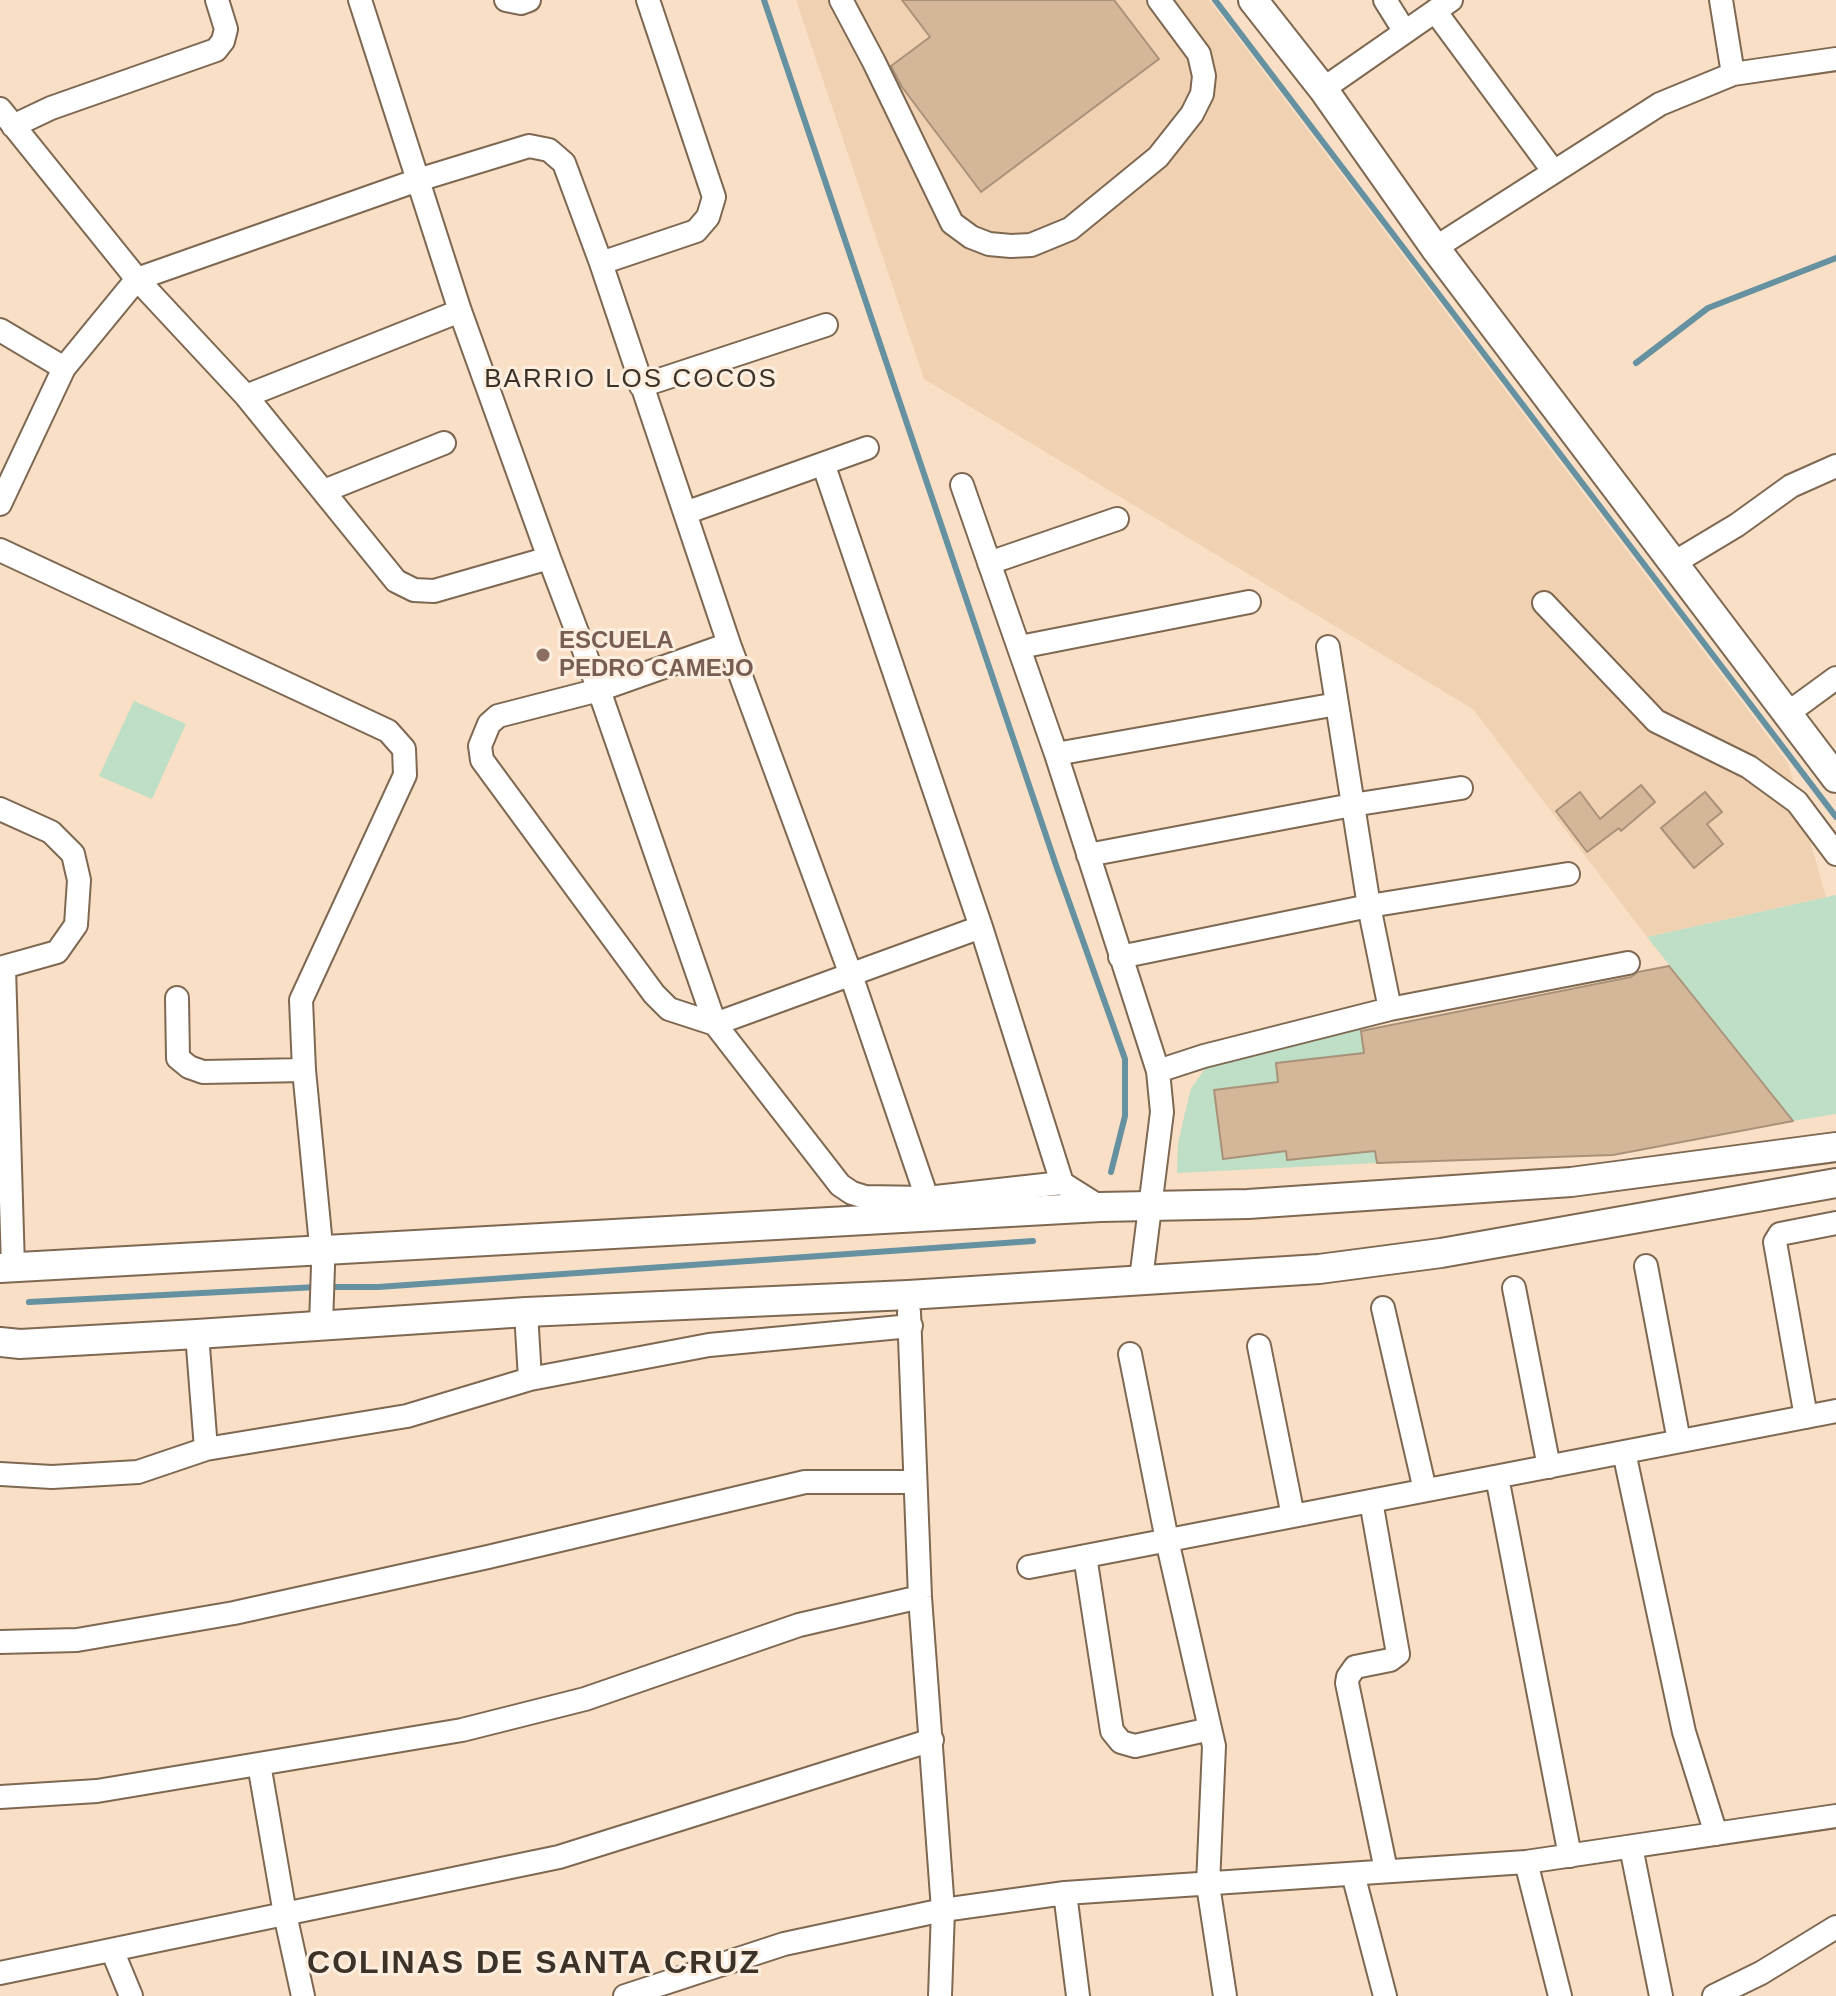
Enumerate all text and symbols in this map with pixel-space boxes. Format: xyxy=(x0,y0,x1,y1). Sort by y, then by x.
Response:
district label: BARRIO LOS COCOS xyxy=(484,364,778,396)
place label: ESCUELA PEDRO CAMEJO xyxy=(559,627,754,683)
marker: ESCUELA PEDRO CAMEJO xyxy=(534,646,552,664)
district label: COLINAS DE SANTA CRUZ xyxy=(307,1945,761,1983)

